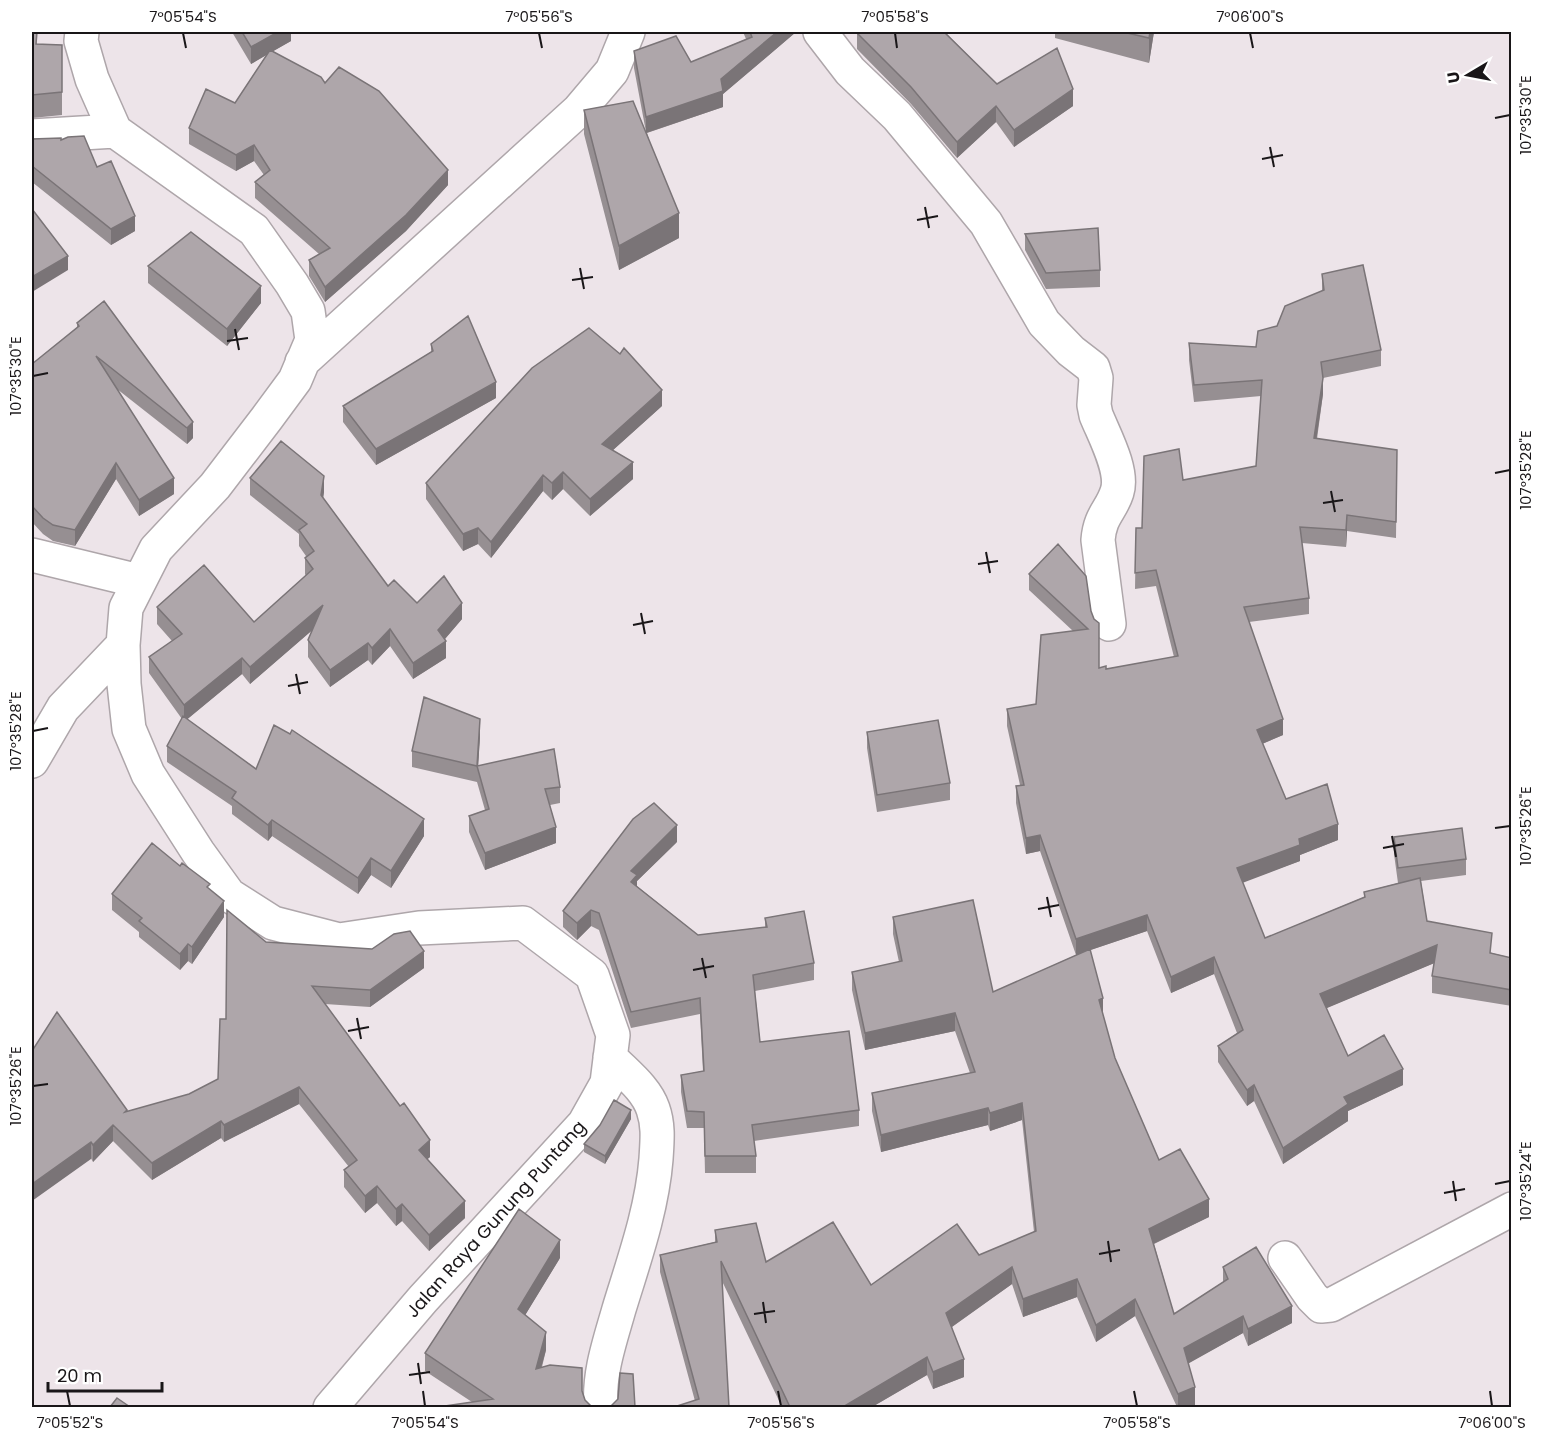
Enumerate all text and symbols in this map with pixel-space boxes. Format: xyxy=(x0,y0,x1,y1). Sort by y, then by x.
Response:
text: 7°05'54"S xyxy=(149,6,217,27)
text: 7°05'56"S xyxy=(505,6,573,27)
text: 7°05'58"S xyxy=(861,6,929,27)
text: 7°06'00"S xyxy=(1216,6,1284,27)
north arrow xyxy=(1438,45,1498,105)
text: U xyxy=(1441,70,1466,85)
text: 107°35'30"E xyxy=(1515,75,1536,155)
text: 107°35'30"E xyxy=(5,336,26,416)
text: 107°35'28"E xyxy=(1515,430,1536,510)
text: 107°35'28"E xyxy=(5,691,26,771)
text: 107°35'26"E xyxy=(1515,786,1536,866)
text: 107°35'26"E xyxy=(5,1046,26,1126)
street label: Jalan Raya Gunung Puntang xyxy=(400,1115,591,1323)
text: 107°35'24"E xyxy=(1515,1141,1536,1221)
scale bar xyxy=(48,1355,162,1393)
text: 20 m xyxy=(57,1363,102,1388)
text: 7°05'52"S xyxy=(37,1412,103,1433)
text: 7°05'54"S xyxy=(391,1412,459,1433)
text: 7°05'56"S xyxy=(747,1412,815,1433)
text: 7°05'58"S xyxy=(1103,1412,1171,1433)
text: 7°06'00"S xyxy=(1458,1412,1526,1433)

